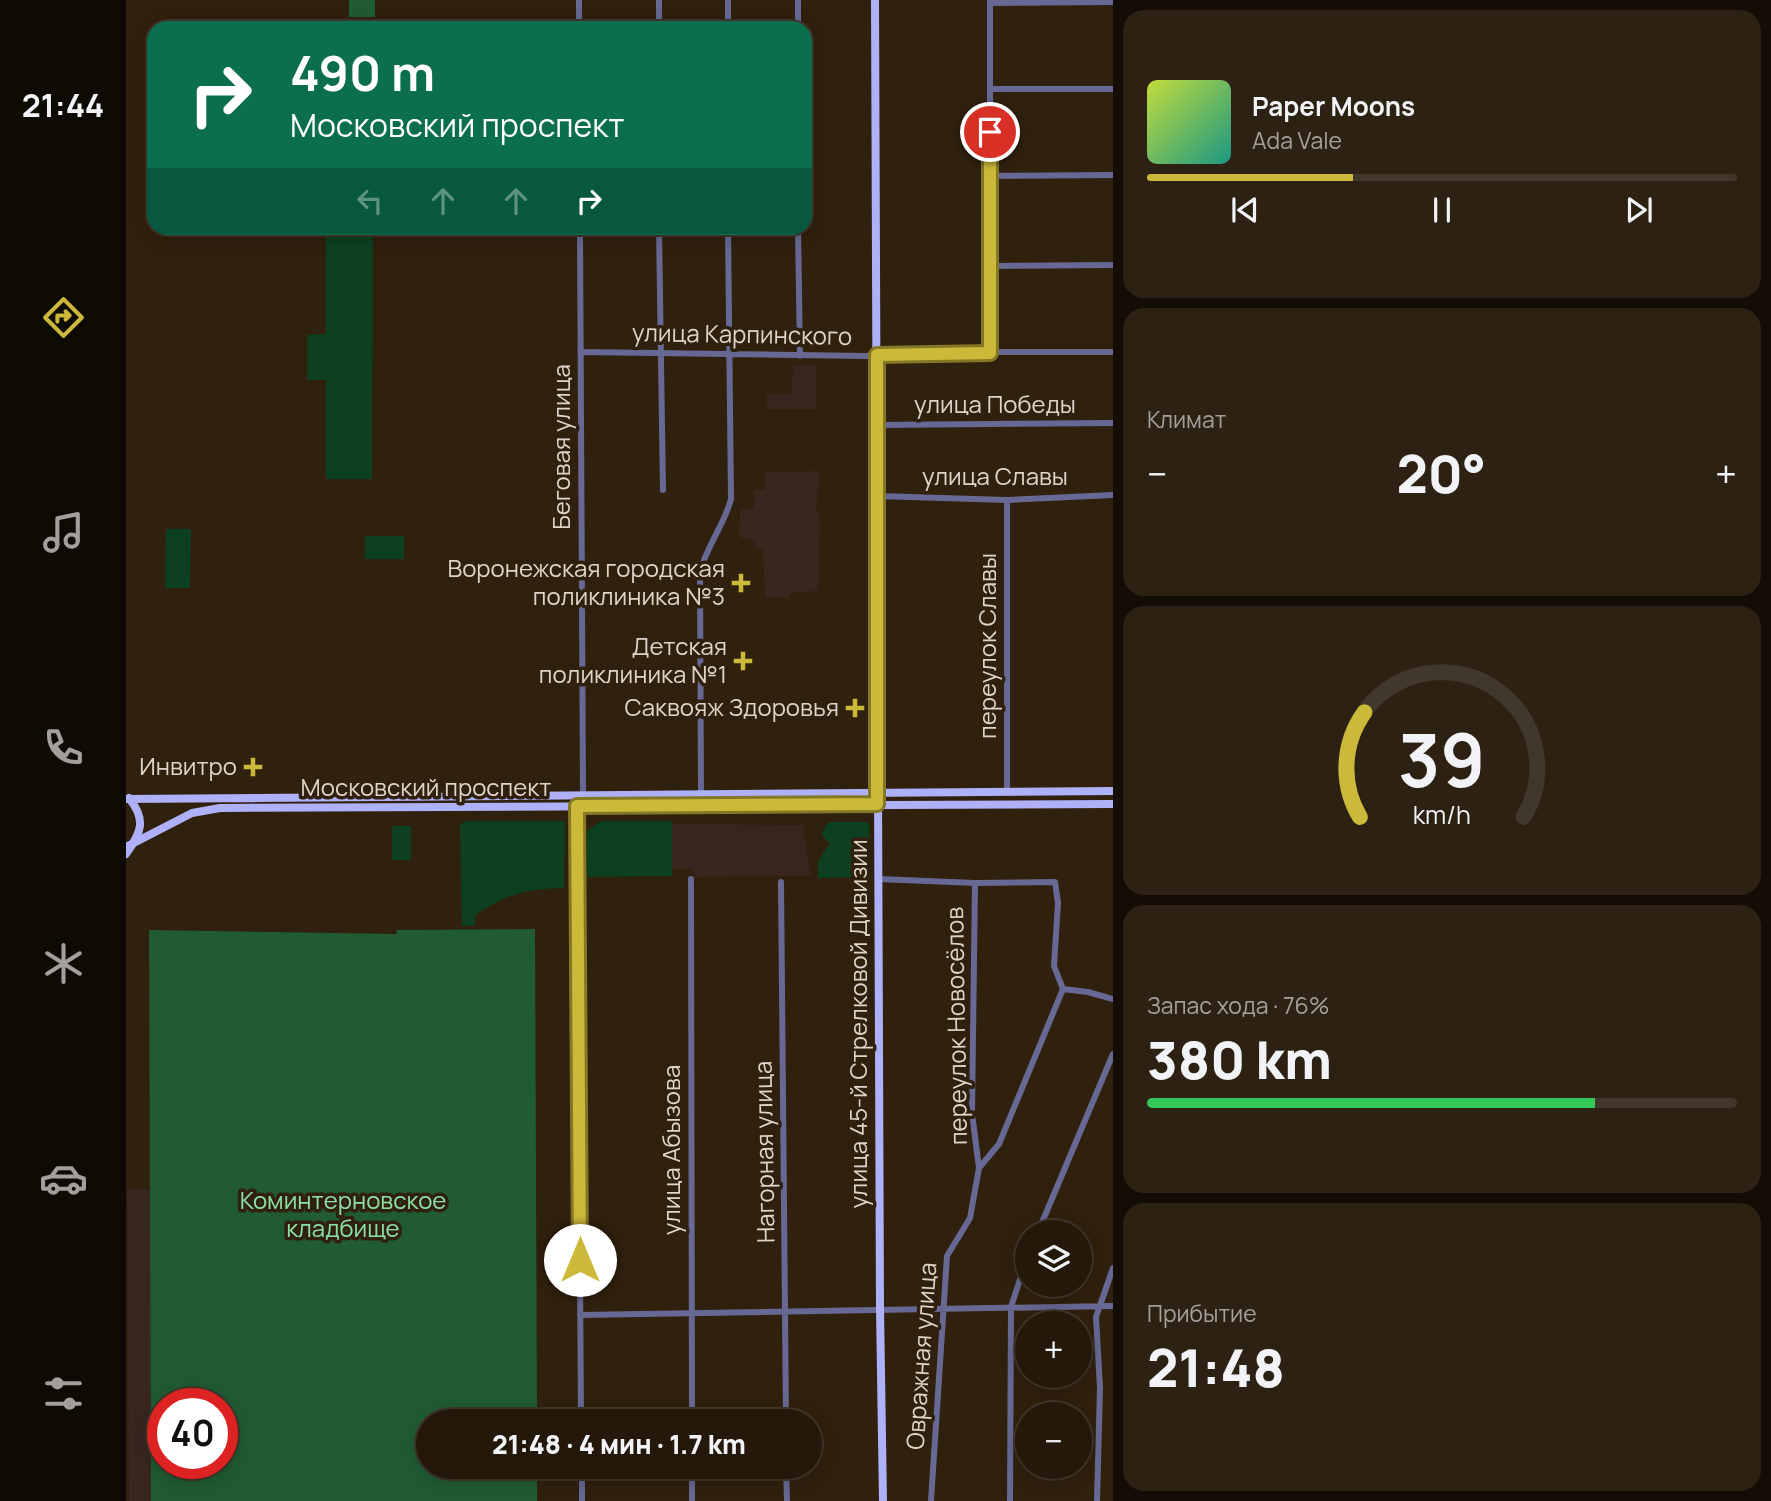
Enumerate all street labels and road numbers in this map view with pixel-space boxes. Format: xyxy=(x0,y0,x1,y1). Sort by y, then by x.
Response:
street label: улица Карпинского xyxy=(632,315,852,352)
street label: Беговая улица xyxy=(544,364,577,530)
street label: улица Победы xyxy=(914,387,1076,420)
street label: улица Славы xyxy=(922,459,1068,492)
street label: переулок Славы xyxy=(970,553,1003,739)
street label: Московский проспект xyxy=(301,770,551,803)
street label: улица 45-й Стрелковой Дивизии xyxy=(841,839,874,1209)
street label: переулок Новосёлов xyxy=(937,906,974,1146)
street label: Нагорная улица xyxy=(745,1061,782,1244)
street label: улица Абызова xyxy=(654,1065,687,1235)
street label: Овражная улица xyxy=(897,1261,944,1451)

